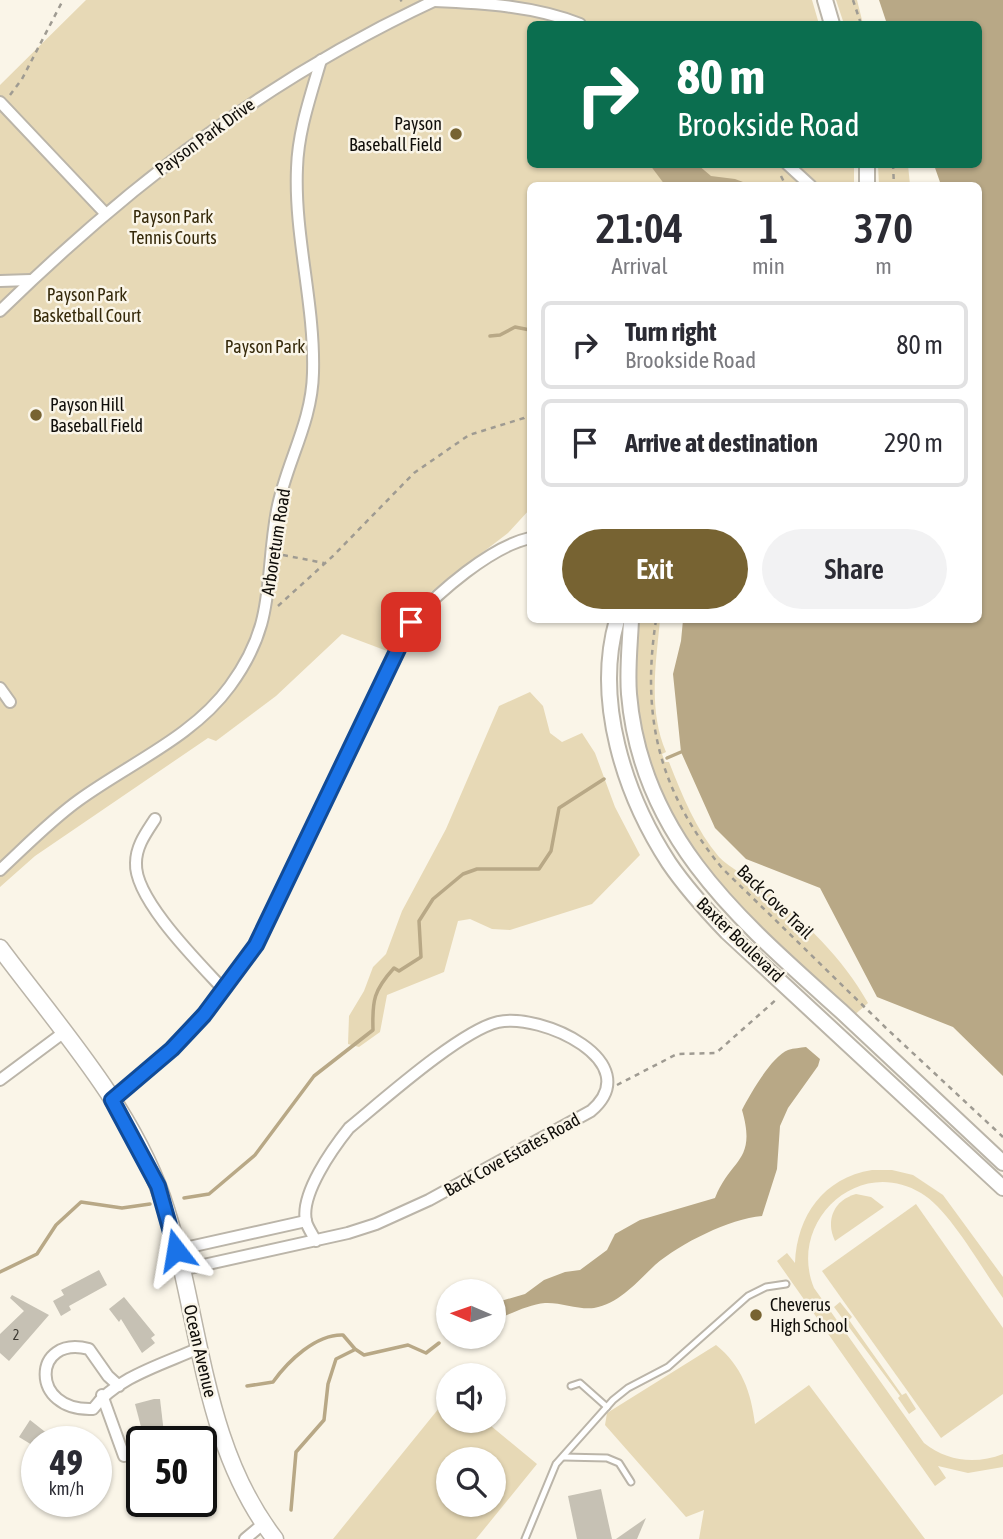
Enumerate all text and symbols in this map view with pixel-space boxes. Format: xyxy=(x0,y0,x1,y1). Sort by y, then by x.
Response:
text: 80 m xyxy=(677,48,765,104)
icon: right xyxy=(562,49,653,140)
street label: Payson Park Drive xyxy=(151,93,259,180)
text: Brookside Road xyxy=(677,106,860,143)
place label: Payson Baseball Field xyxy=(349,113,442,155)
marker: Payson Baseball Field xyxy=(448,126,464,142)
text: 21:04 xyxy=(596,204,683,252)
text: 1 xyxy=(759,204,778,252)
text: 370 xyxy=(854,204,913,252)
park label: Payson Park Tennis Courts xyxy=(129,206,217,248)
text: Arrival xyxy=(611,253,668,279)
text: min xyxy=(752,253,785,279)
text: m xyxy=(875,253,892,279)
park label: Payson Park Basketball Court xyxy=(33,284,141,326)
text: Turn right xyxy=(625,317,716,347)
icon: right xyxy=(566,326,604,364)
text: 80 m xyxy=(896,330,943,360)
park label: Payson Park xyxy=(225,336,305,357)
text: Brookside Road xyxy=(625,347,756,373)
place label: Payson Hill Baseball Field xyxy=(50,394,143,436)
marker: Payson Hill Baseball Field xyxy=(28,407,44,423)
icon: arrive xyxy=(566,424,604,462)
text: Arrive at destination xyxy=(625,428,818,458)
text: 290 m xyxy=(884,428,943,458)
street label: Arboretum Road xyxy=(257,487,294,597)
button: Exit xyxy=(562,529,748,609)
button: Share xyxy=(762,529,947,609)
pin xyxy=(381,592,441,652)
icon: arrive xyxy=(392,603,430,641)
street label: Back Cove Trail xyxy=(733,860,818,943)
street label: Baxter Boulevard xyxy=(692,893,788,986)
street label: Back Cove Estates Road xyxy=(440,1108,583,1201)
position arrow xyxy=(139,1213,213,1287)
north arrow xyxy=(436,1279,506,1349)
map controls xyxy=(436,1279,506,1517)
place label: Cheverus High School xyxy=(770,1294,848,1336)
street label: Ocean Avenue xyxy=(180,1302,221,1399)
marker: Cheverus High School xyxy=(748,1307,764,1323)
house number: 2 xyxy=(13,1327,19,1343)
button: sound xyxy=(436,1363,506,1433)
speed limit sign: 50 xyxy=(126,1426,217,1517)
text: 49 xyxy=(50,1442,83,1482)
button: search xyxy=(436,1447,506,1517)
text: km/h xyxy=(49,1478,84,1499)

